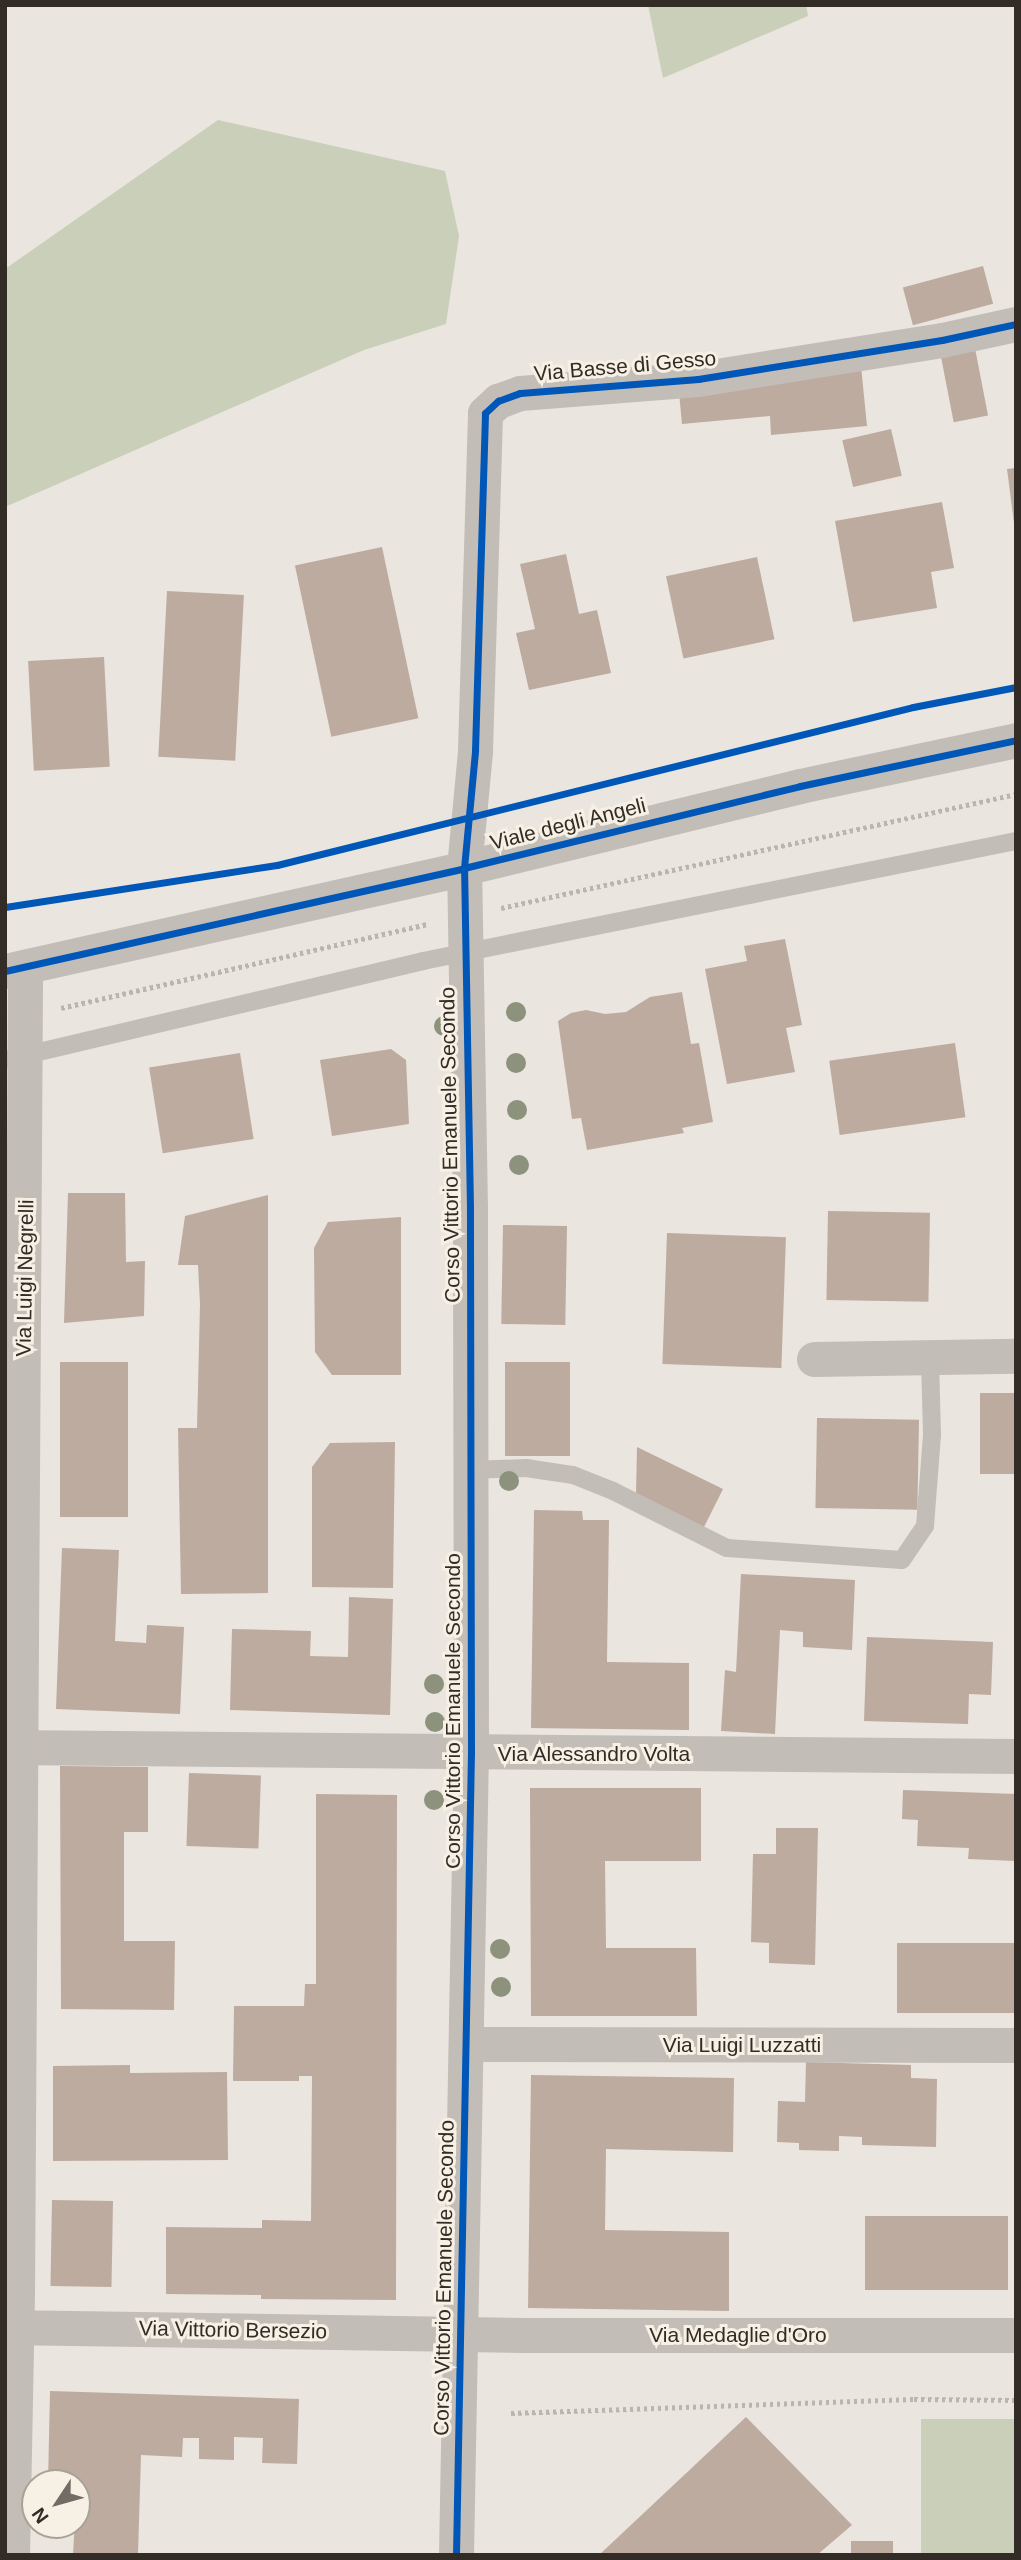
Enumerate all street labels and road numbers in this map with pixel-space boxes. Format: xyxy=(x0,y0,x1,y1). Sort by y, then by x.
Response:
street label: Via Basse di Gesso xyxy=(533,345,717,387)
street label: Viale degli Angeli xyxy=(487,792,649,856)
street label: Corso Vittorio Emanuele Secondo xyxy=(435,987,465,1303)
street label: Via Luigi Negrelli xyxy=(11,1199,39,1357)
street label: Corso Vittorio Emanuele Secondo xyxy=(440,1553,466,1869)
street label: Via Alessandro Volta xyxy=(497,1741,691,1767)
street label: Via Luigi Luzzatti xyxy=(663,2032,821,2058)
street label: Corso Vittorio Emanuele Secondo xyxy=(429,2120,459,2436)
street label: Via Vittorio Bersezio xyxy=(139,2316,327,2344)
street label: Via Medaglie d'Oro xyxy=(649,2322,827,2348)

